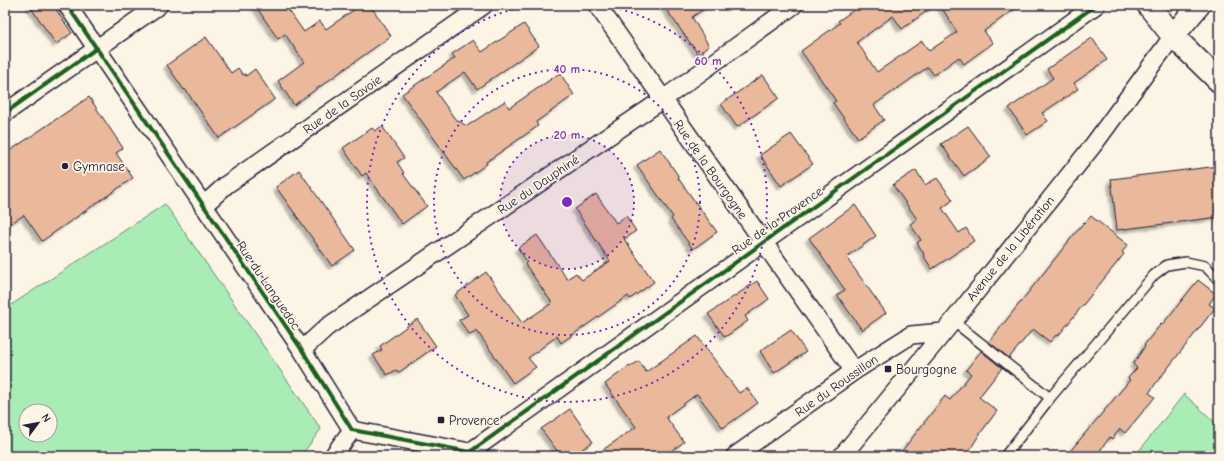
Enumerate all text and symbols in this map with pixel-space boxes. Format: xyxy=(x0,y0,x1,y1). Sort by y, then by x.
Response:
text: 60 m xyxy=(695,54,721,68)
text: 40 m xyxy=(554,62,580,76)
street label: Rue de la Savoie xyxy=(300,72,385,137)
street label: Rue de la Bourgogne xyxy=(671,117,751,222)
text: 20 m xyxy=(554,128,580,142)
street label: Rue du Dauphiné xyxy=(495,151,582,217)
place label: Gymnase xyxy=(73,159,125,174)
marker: Gymnase xyxy=(60,161,70,171)
street label: Rue de la Provence xyxy=(729,183,826,257)
street label: Avenue de la Libération xyxy=(963,193,1057,304)
centre of rings xyxy=(560,195,574,209)
street label: Rue du Languedoc xyxy=(233,238,304,332)
street label: Rue du Roussillon xyxy=(792,351,881,420)
place label: Bourgogne xyxy=(896,362,957,377)
marker: Bourgogne xyxy=(883,364,893,374)
north arrow xyxy=(18,403,58,443)
text: N xyxy=(39,411,53,424)
place label: Provence xyxy=(449,413,500,428)
marker: Provence xyxy=(436,415,446,425)

